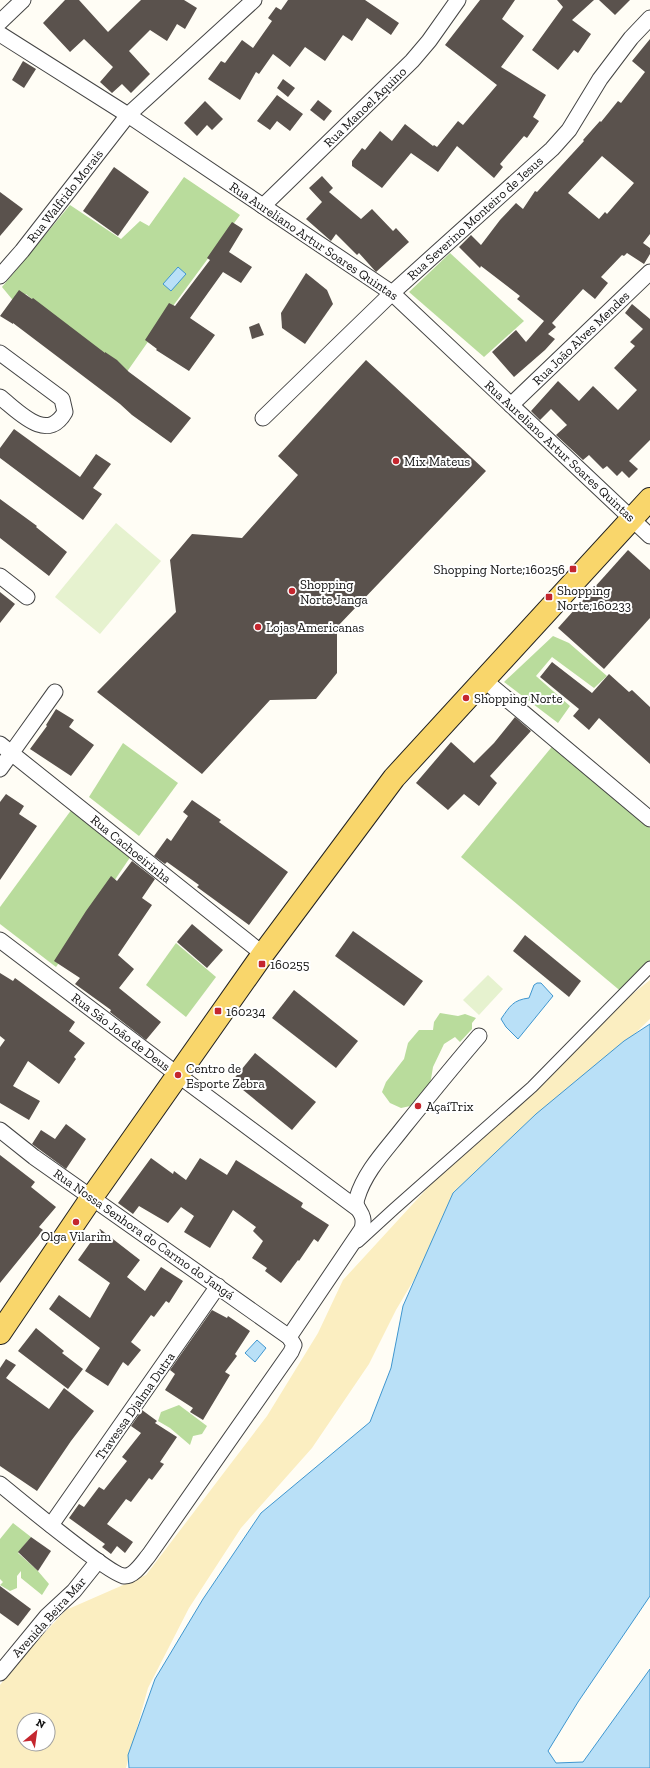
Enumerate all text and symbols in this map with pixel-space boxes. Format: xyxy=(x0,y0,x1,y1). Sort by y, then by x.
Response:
street label: Rua Manoel Aquino xyxy=(321,64,410,150)
street label: Rua Walfrido Morais xyxy=(24,146,106,246)
street label: Rua Severino Monteiro de Jesus xyxy=(404,153,546,283)
street label: Rua Aureliano Artur Soares Quintas xyxy=(227,179,401,303)
street label: Rua João Alves Mendes xyxy=(530,288,633,388)
street label: Rua Aureliano Artur Soares Quintas xyxy=(482,377,639,525)
place label: Mix Mateus xyxy=(404,454,471,469)
marker: Mix Mateus xyxy=(391,456,401,466)
place label: Shopping Norte;160256 xyxy=(434,562,565,577)
marker: Shopping Norte;160256 xyxy=(568,564,578,574)
place label: Shopping Norte Janga xyxy=(300,577,369,607)
place label: Shopping Norte;160233 xyxy=(557,583,631,613)
marker: Shopping Norte Janga xyxy=(287,586,297,596)
marker: Shopping Norte;160233 xyxy=(544,592,554,602)
place label: Lojas Americanas xyxy=(266,620,364,636)
marker: Lojas Americanas xyxy=(253,622,263,632)
place label: Shopping Norte xyxy=(474,691,563,706)
marker: Shopping Norte xyxy=(461,693,471,703)
street label: Rua Cachoeirinha xyxy=(88,812,175,886)
place label: 160255 xyxy=(270,957,310,972)
marker: 160255 xyxy=(257,959,267,969)
street label: Rua São João de Deus xyxy=(69,990,174,1074)
place label: 160234 xyxy=(226,1004,265,1019)
marker: 160234 xyxy=(213,1006,223,1016)
place label: Centro de Esporte Zebra xyxy=(186,1061,266,1091)
marker: Centro de Esporte Zebra xyxy=(173,1070,183,1080)
place label: AçaíTrix xyxy=(426,1099,474,1114)
marker: AçaíTrix xyxy=(413,1101,423,1111)
street label: Rua Nossa Senhora do Carmo do Jangá xyxy=(51,1166,238,1303)
marker: Olga Vilarim xyxy=(71,1217,81,1227)
place label: Olga Vilarim xyxy=(41,1229,112,1244)
street label: Travessa Djalma Dutra xyxy=(92,1349,179,1463)
street label: Avenida Beira Mar xyxy=(9,1574,89,1660)
north arrow xyxy=(16,1712,56,1752)
text: N xyxy=(34,1716,48,1732)

